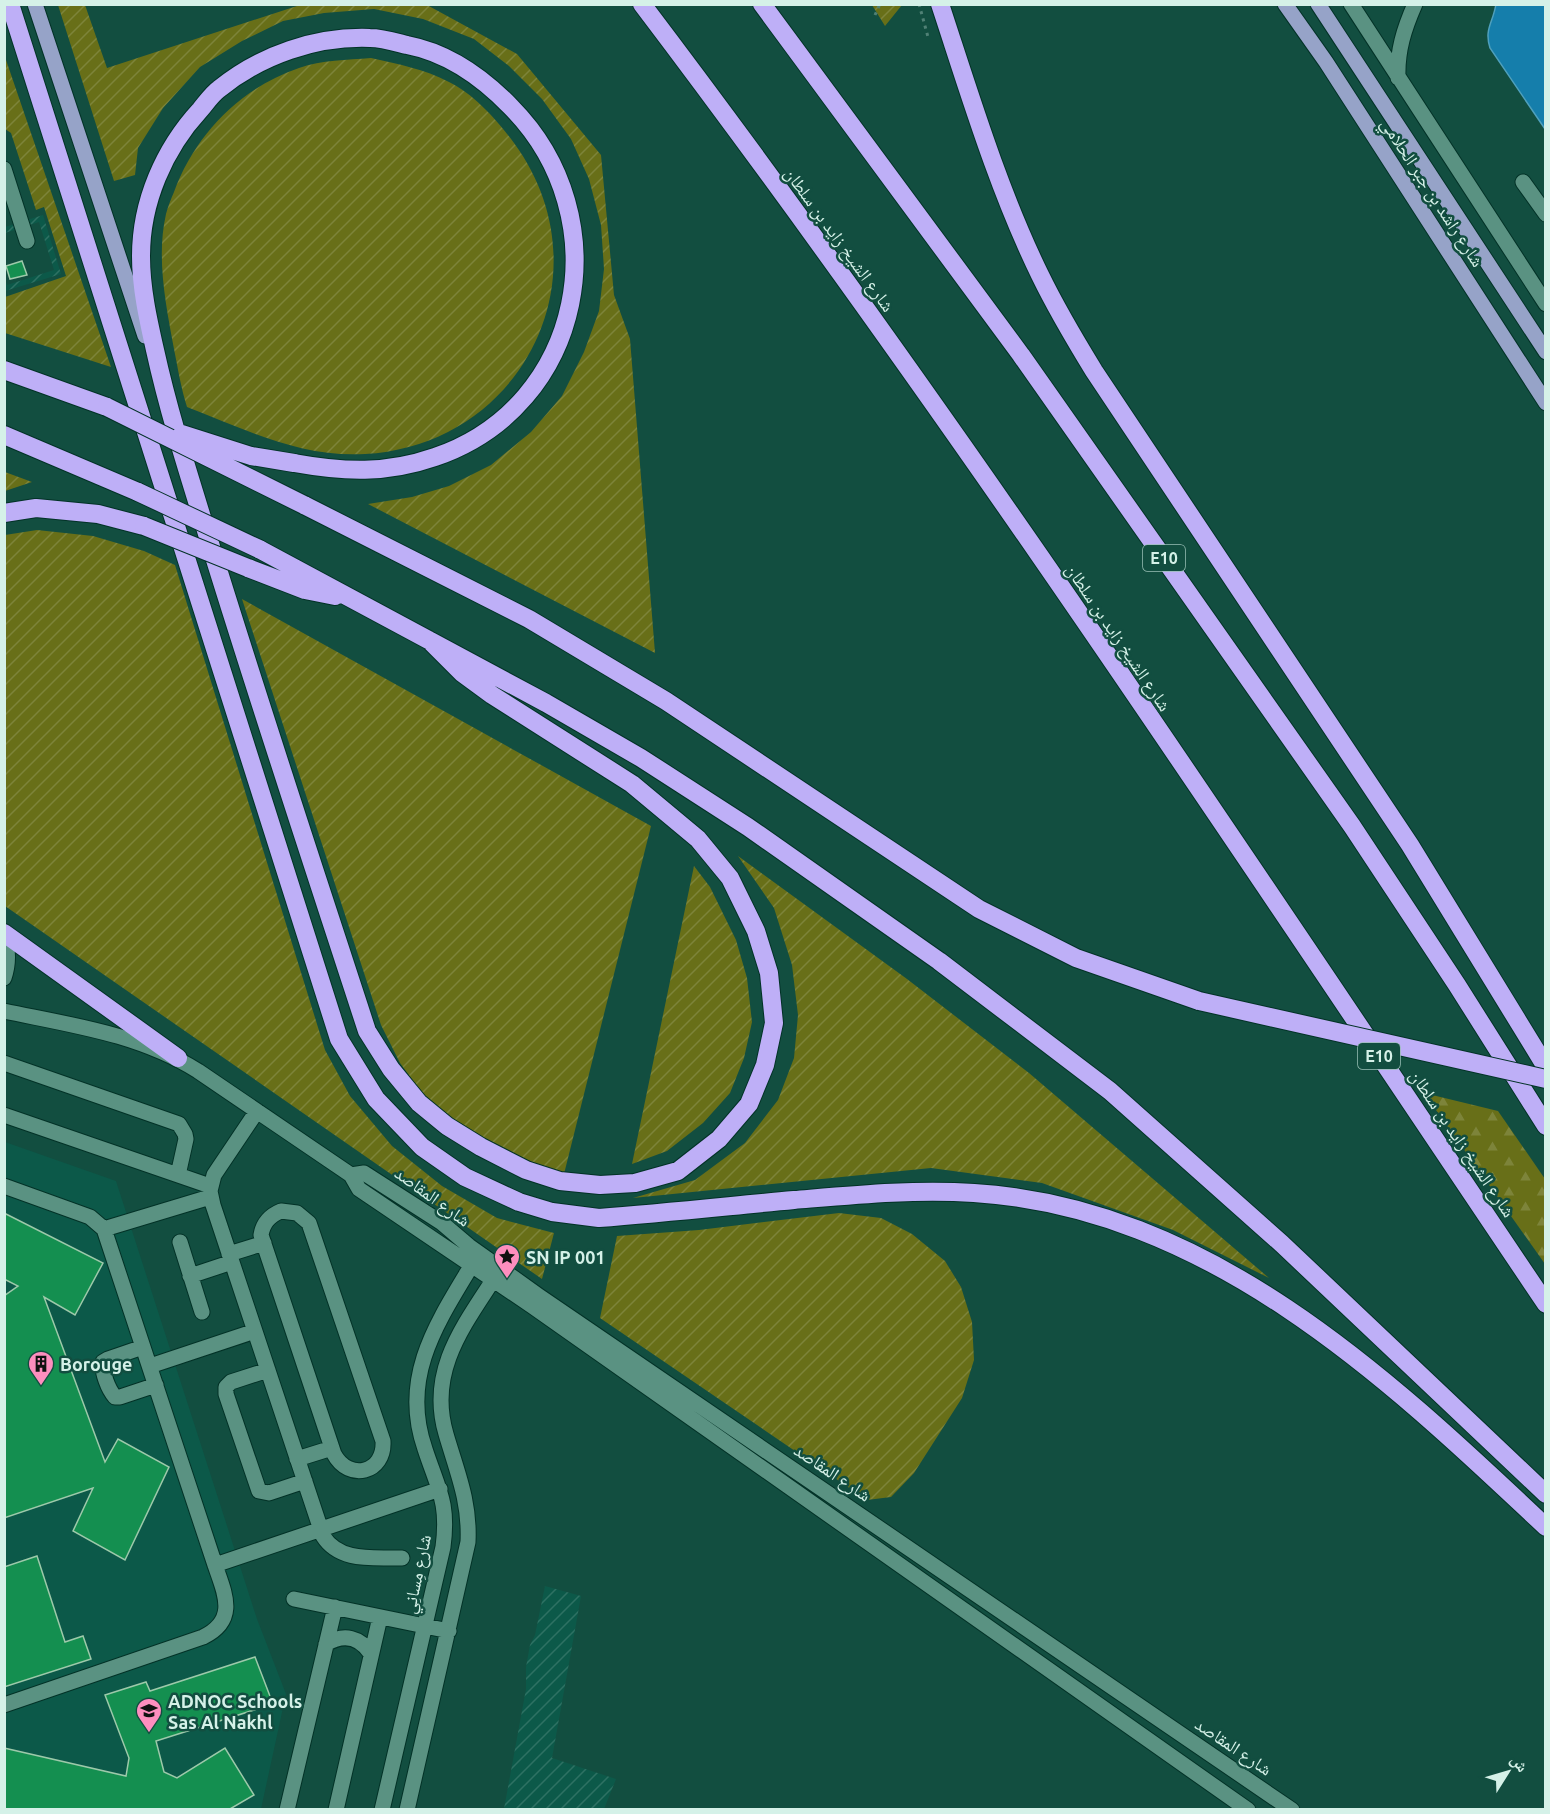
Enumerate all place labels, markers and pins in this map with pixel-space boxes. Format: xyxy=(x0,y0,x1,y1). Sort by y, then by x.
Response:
place icon: SN IP 001 xyxy=(492,1242,522,1280)
place label: SN IP 001 xyxy=(526,1247,605,1267)
building icon: Borouge xyxy=(26,1349,56,1387)
place label: Borouge xyxy=(60,1354,132,1374)
place label: ADNOC Schools Sas Al Nakhl xyxy=(168,1691,302,1732)
school or university icon: ADNOC Schools Sas Al Nakhl xyxy=(134,1696,164,1734)

